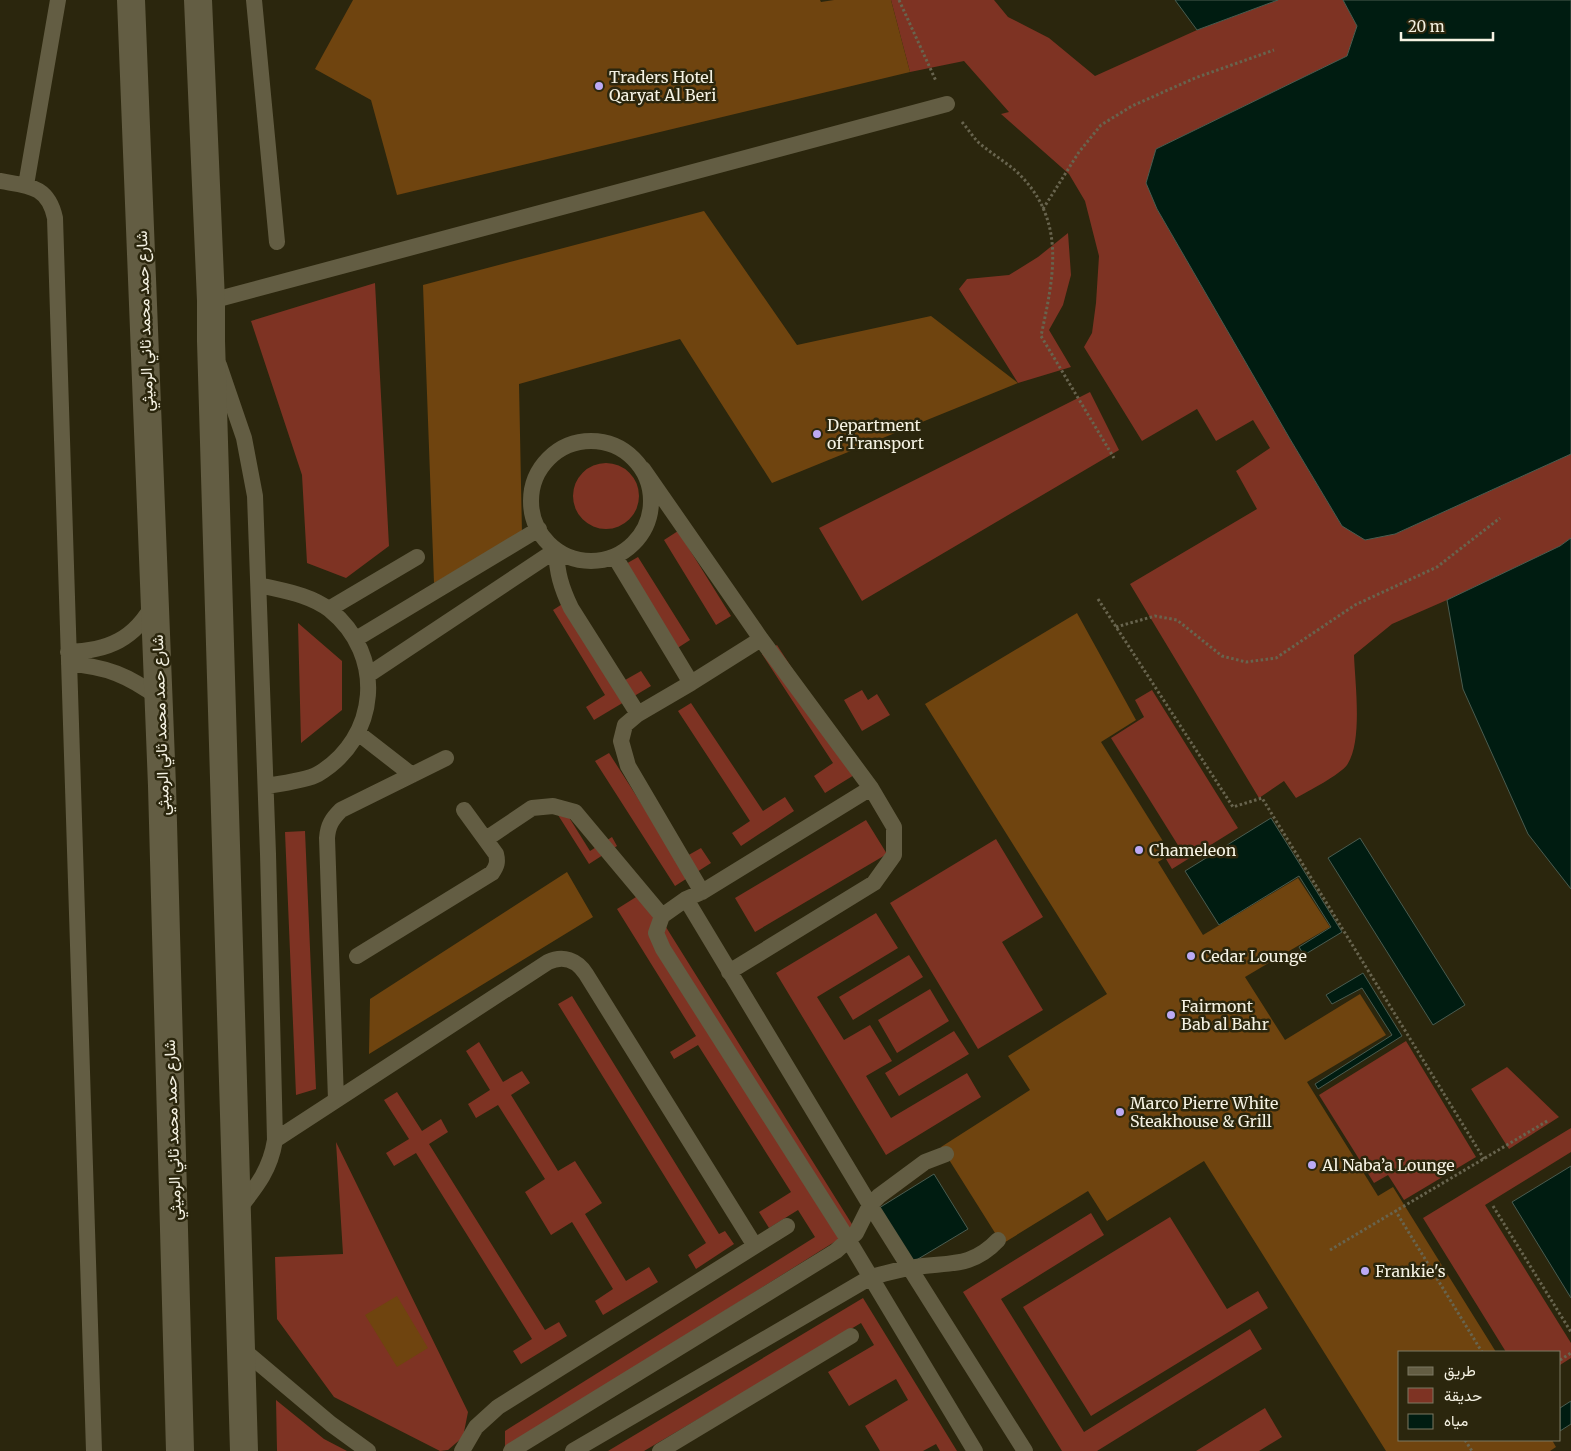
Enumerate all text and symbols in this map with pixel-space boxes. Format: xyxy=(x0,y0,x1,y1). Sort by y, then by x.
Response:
scale bar xyxy=(1401,10,1494,42)
text: 20 m xyxy=(1408,17,1445,36)
place label: Traders Hotel Qaryat Al Beri xyxy=(609,67,717,105)
marker: Traders Hotel Qaryat Al Beri xyxy=(593,80,605,92)
street label: شارع حمد محمد ثاني الرميثي xyxy=(131,230,161,412)
place label: Department of Transport xyxy=(827,415,925,453)
marker: Department of Transport xyxy=(811,428,823,440)
street label: شارع حمد محمد ثاني الرميثي xyxy=(147,634,177,816)
place label: Chameleon xyxy=(1149,840,1237,860)
marker: Chameleon xyxy=(1133,844,1145,856)
place label: Cedar Lounge xyxy=(1201,946,1307,966)
marker: Cedar Lounge xyxy=(1185,950,1197,962)
place label: Fairmont Bab al Bahr xyxy=(1181,996,1269,1034)
marker: Fairmont Bab al Bahr xyxy=(1165,1009,1177,1021)
street label: شارع حمد محمد ثاني الرميثي xyxy=(159,1039,189,1221)
place label: Marco Pierre White Steakhouse & Grill xyxy=(1130,1093,1278,1131)
marker: Marco Pierre White Steakhouse & Grill xyxy=(1114,1106,1126,1118)
place label: Al Naba’a Lounge xyxy=(1321,1155,1455,1175)
marker: Al Naba’a Lounge xyxy=(1306,1159,1318,1171)
place label: Frankie's xyxy=(1375,1261,1446,1281)
marker: Frankie's xyxy=(1359,1265,1371,1277)
legend xyxy=(1398,1351,1561,1441)
text: طريق xyxy=(1444,1361,1476,1381)
text: حديقة xyxy=(1444,1386,1482,1405)
text: مياه xyxy=(1444,1411,1468,1430)

